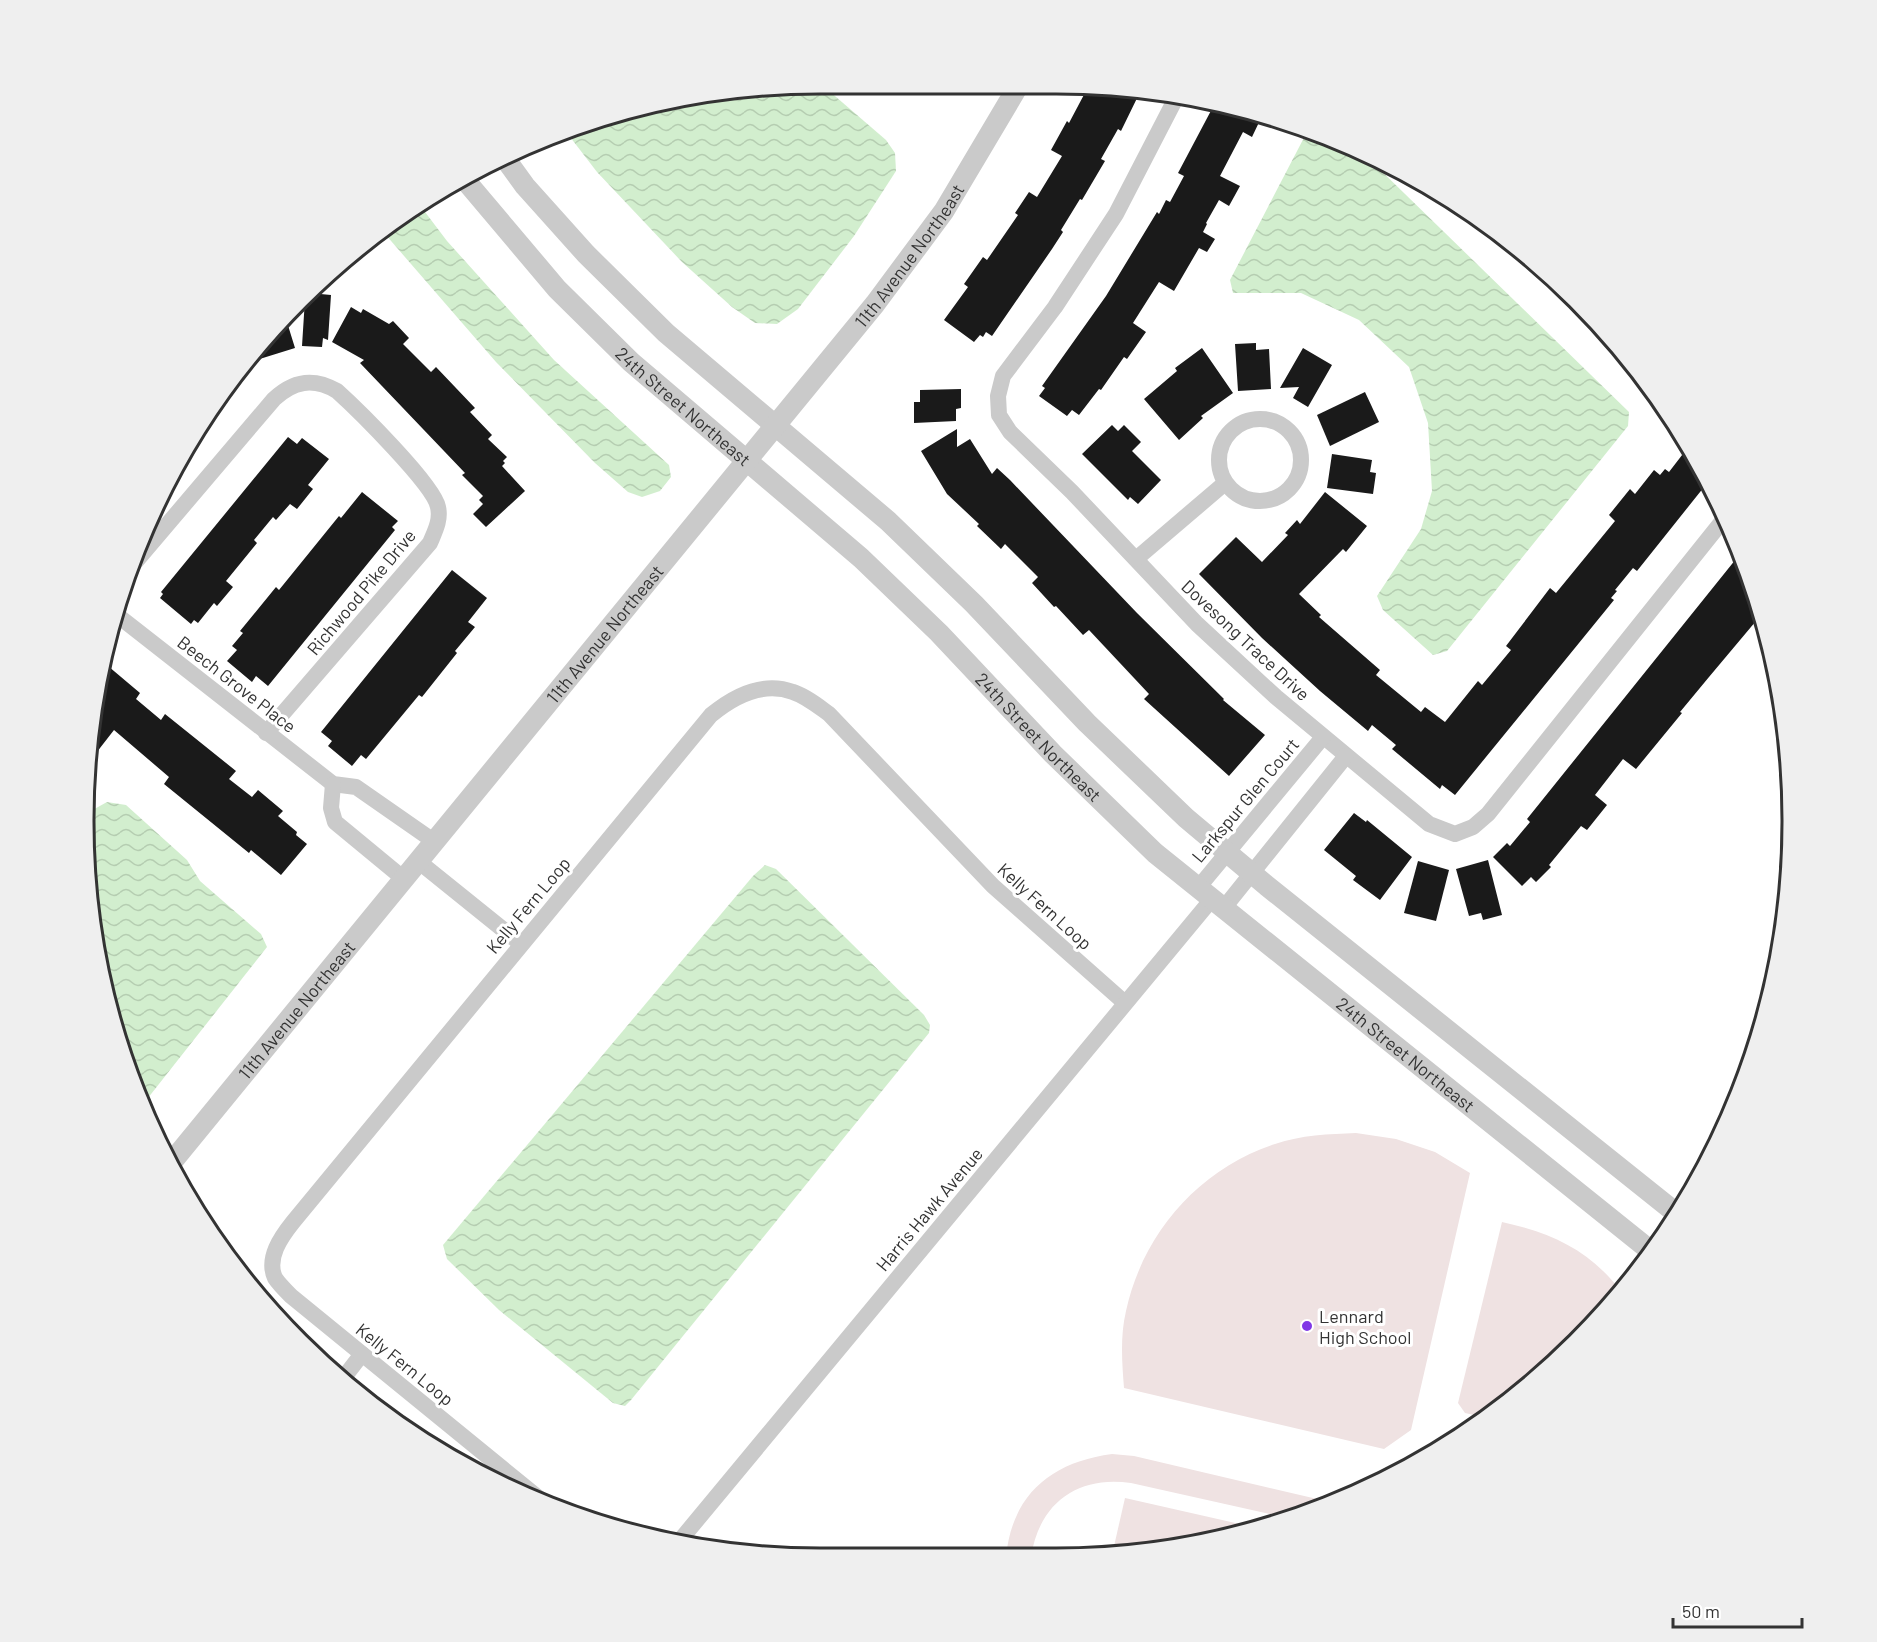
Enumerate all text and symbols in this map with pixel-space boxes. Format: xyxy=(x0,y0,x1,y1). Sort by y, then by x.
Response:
street label: 11th Avenue Northeast xyxy=(850,180,969,332)
street label: 24th Street Northeast xyxy=(611,342,755,470)
street label: Richwood Pike Drive xyxy=(302,525,420,659)
street label: 11th Avenue Northeast xyxy=(541,560,668,708)
street label: Dovesong Trace Drive xyxy=(1177,575,1315,705)
street label: Beech Grove Place xyxy=(173,631,301,737)
street label: 24th Street Northeast xyxy=(971,668,1106,806)
street label: Larkspur Glen Court xyxy=(1187,734,1303,866)
street label: Kelly Fern Loop xyxy=(481,852,575,958)
street label: Kelly Fern Loop xyxy=(993,858,1097,954)
street label: 11th Avenue Northeast xyxy=(233,936,360,1083)
street label: 24th Street Northeast xyxy=(1332,992,1479,1116)
street label: Harris Hawk Avenue xyxy=(871,1143,987,1275)
place label: Lennard High School xyxy=(1319,1305,1412,1348)
street label: Kelly Fern Loop xyxy=(352,1318,458,1410)
marker: Lennard High School xyxy=(1300,1319,1314,1333)
scale bar xyxy=(1673,1591,1802,1629)
text: 50 m xyxy=(1682,1600,1720,1622)

